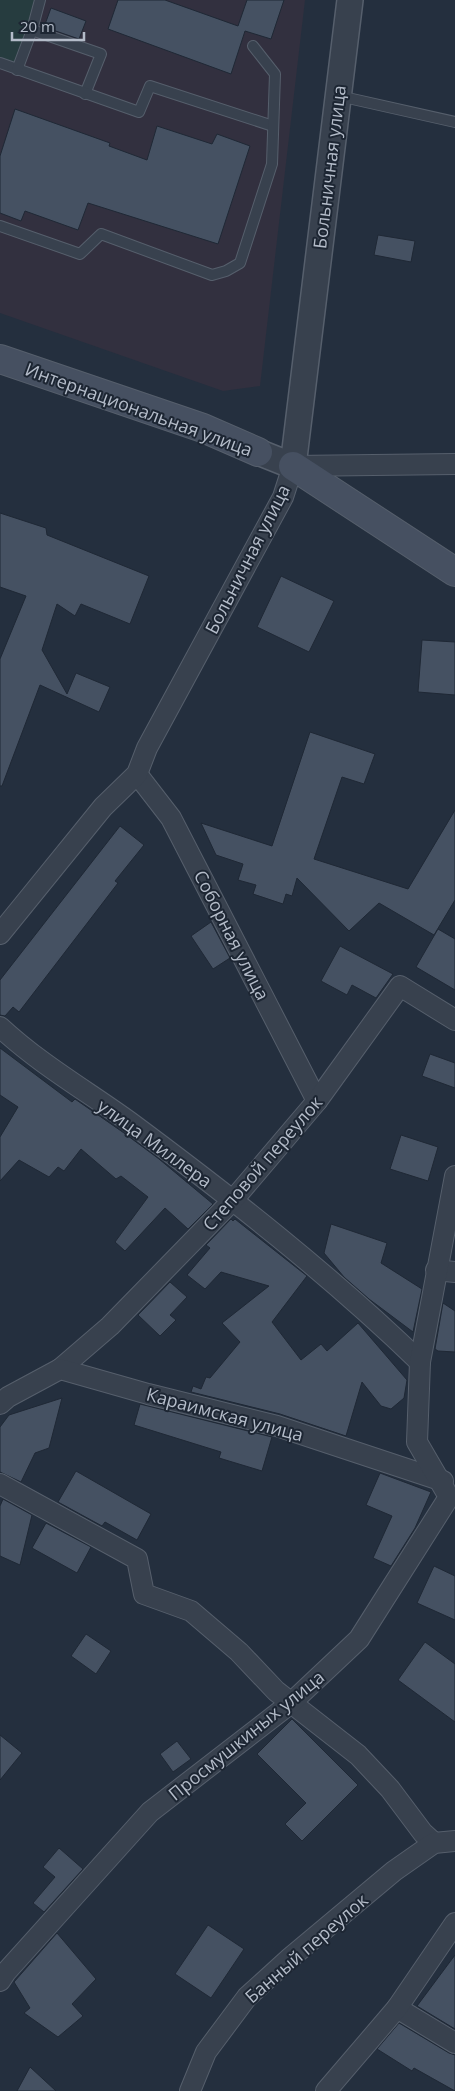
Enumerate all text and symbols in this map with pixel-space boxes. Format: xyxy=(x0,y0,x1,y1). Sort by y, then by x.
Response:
scale bar xyxy=(12,10,85,42)
text: 20 m xyxy=(20,16,55,36)
street label: Больничная улица xyxy=(307,84,351,250)
street label: Интернациональная улица xyxy=(22,357,256,461)
street label: Больничная улица xyxy=(199,480,295,638)
street label: Соборная улица xyxy=(189,866,275,1004)
street label: Степовой переулок xyxy=(197,1090,328,1235)
street label: улица Миллера xyxy=(93,1093,217,1193)
street label: Караимская улица xyxy=(144,1382,306,1446)
street label: Просмушкиных улица xyxy=(163,1665,329,1805)
street label: Банный переулок xyxy=(239,1887,373,2008)

